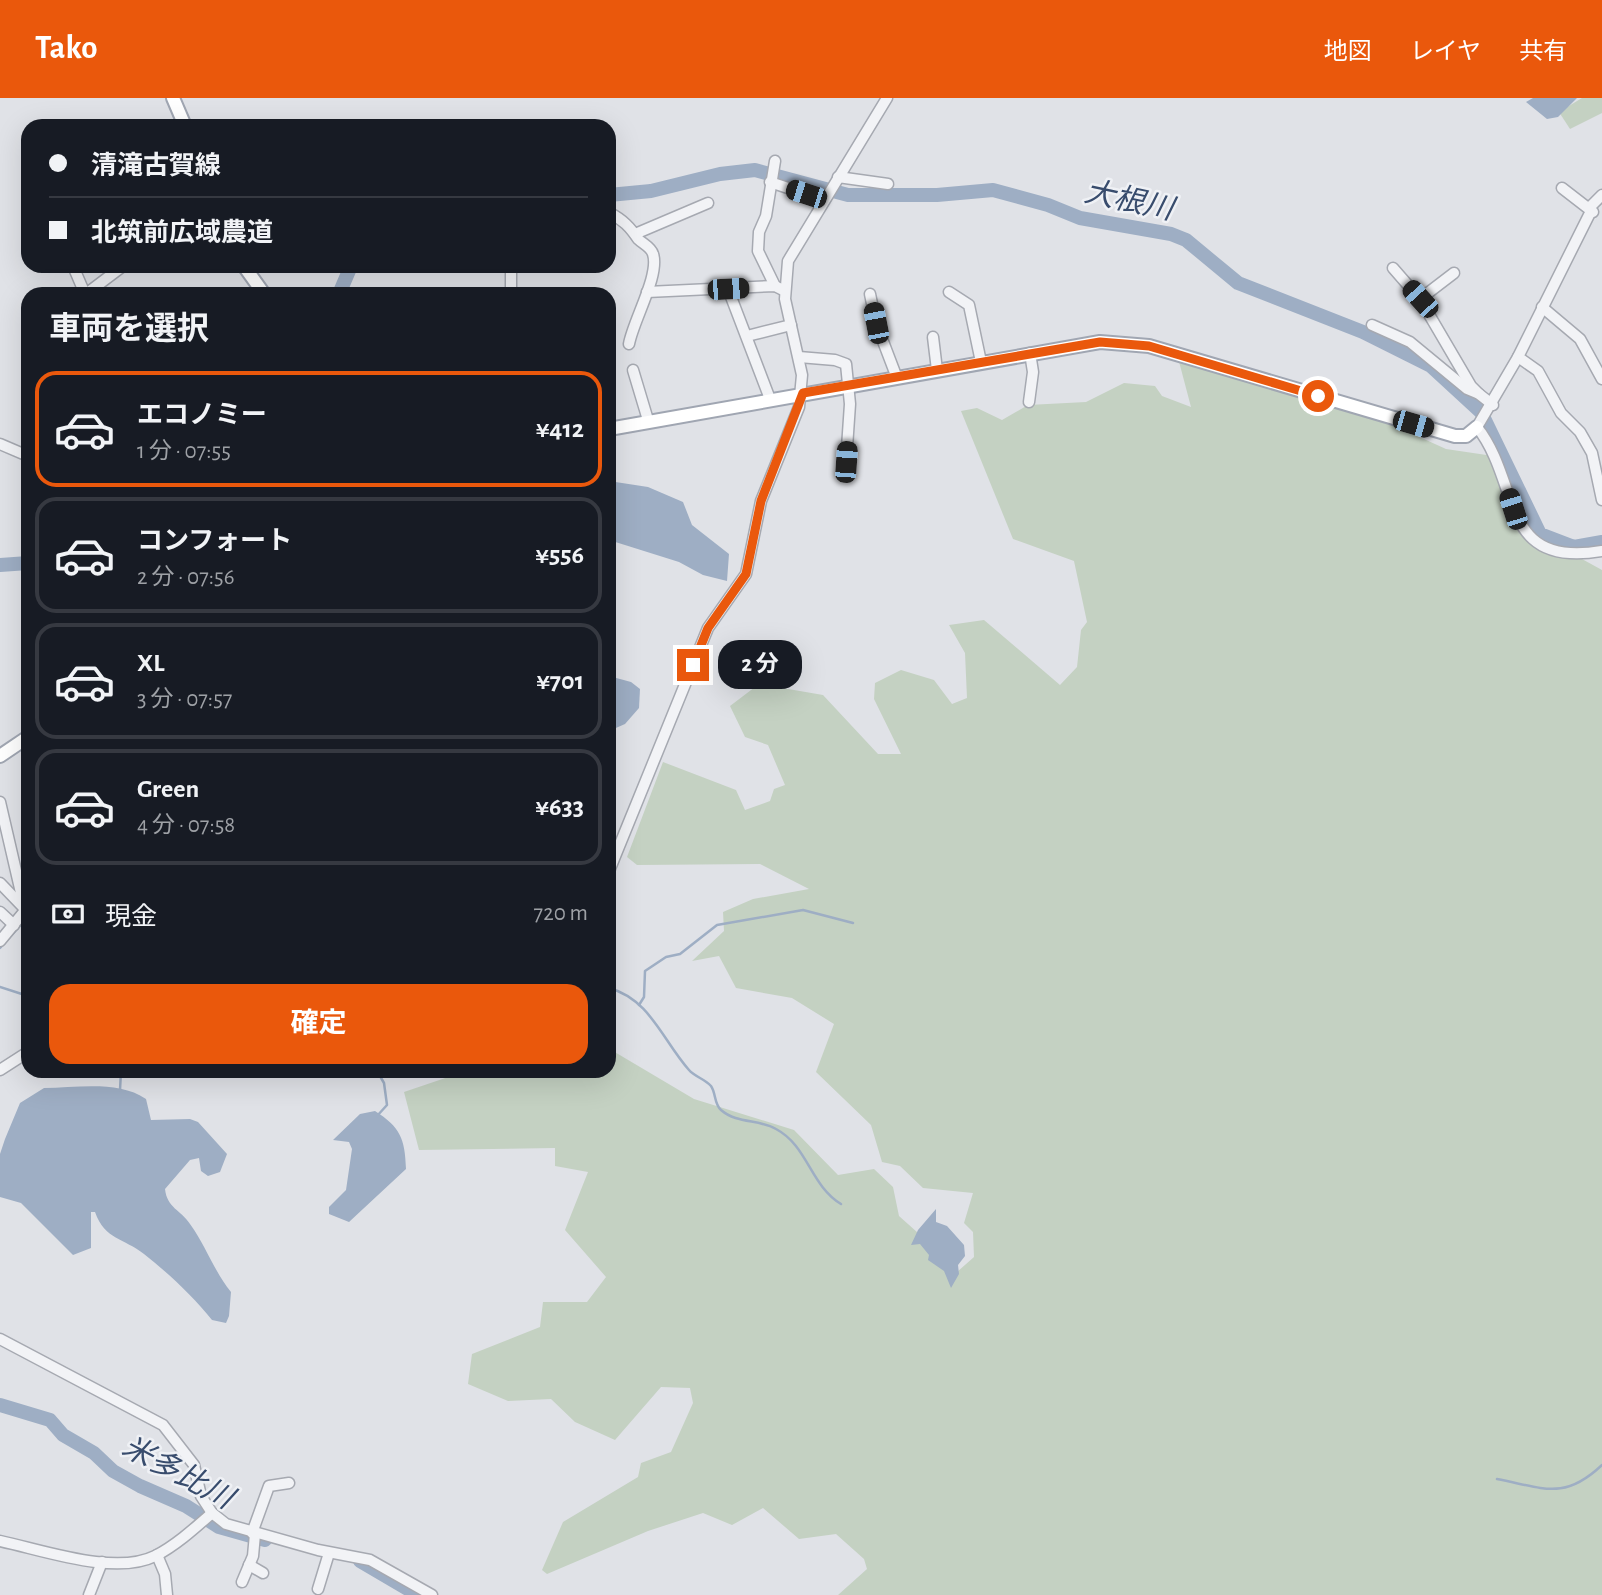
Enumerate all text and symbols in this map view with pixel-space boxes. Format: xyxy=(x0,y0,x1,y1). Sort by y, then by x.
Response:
text: Tako xyxy=(35,32,98,65)
text: 地図 xyxy=(1324,40,1372,64)
text: レイヤ xyxy=(1410,40,1481,64)
text: 共有 xyxy=(1519,40,1567,64)
text: 清滝古賀線 xyxy=(91,153,221,179)
water label: 大根川 xyxy=(1082,175,1179,226)
car xyxy=(783,178,830,210)
text: 北筑前広域農道 xyxy=(91,220,273,246)
car xyxy=(1399,276,1442,322)
car xyxy=(707,277,750,301)
car xyxy=(862,300,891,346)
text: 車両を選択 xyxy=(49,313,209,345)
route start xyxy=(1302,380,1334,412)
icon: car xyxy=(53,398,116,461)
text: エコノミー xyxy=(137,402,267,428)
car xyxy=(1390,408,1437,440)
text: ¥412 xyxy=(536,416,584,442)
text: 1 分 · 07:55 xyxy=(137,440,231,463)
car xyxy=(835,440,858,484)
car xyxy=(1497,486,1530,532)
icon: car xyxy=(53,524,116,587)
text: コンフォート xyxy=(137,528,292,554)
text: ¥556 xyxy=(535,542,584,568)
text: 2 分 · 07:56 xyxy=(137,566,235,589)
callout: 2 分 xyxy=(718,640,802,690)
route end xyxy=(677,649,709,681)
icon: car xyxy=(53,650,116,713)
text: XL xyxy=(137,650,164,676)
text: 2 分 xyxy=(741,653,779,676)
text: ¥701 xyxy=(536,668,584,694)
text: 3 分 · 07:57 xyxy=(137,688,232,711)
icon: car xyxy=(53,776,116,839)
text: Green xyxy=(137,776,199,802)
text: ¥633 xyxy=(535,794,584,820)
text: 4 分 · 07:58 xyxy=(137,814,235,837)
icon: cash xyxy=(49,895,87,933)
text: 720 m xyxy=(534,902,588,925)
text: 現金 xyxy=(105,904,157,930)
button: 確定 xyxy=(49,984,588,1064)
water label: 米多比川 xyxy=(118,1430,241,1516)

